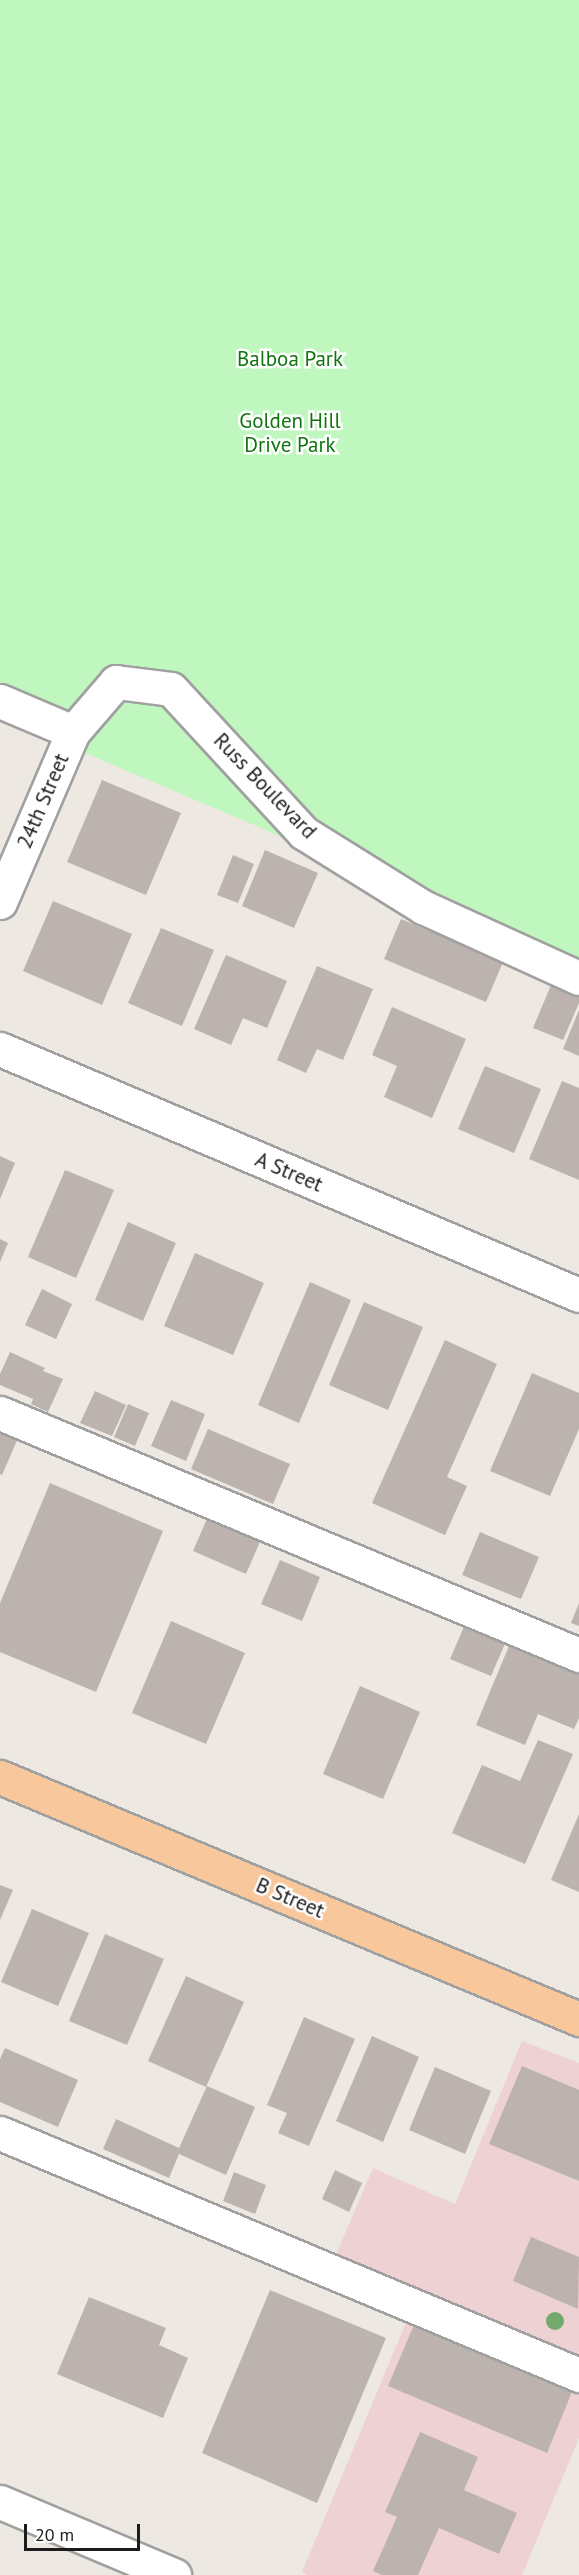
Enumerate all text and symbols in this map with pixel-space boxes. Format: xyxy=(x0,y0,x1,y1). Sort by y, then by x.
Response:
park label: Balboa Park xyxy=(237,346,343,372)
park label: Golden Hill Drive Park xyxy=(239,408,341,458)
street label: Russ Boulevard xyxy=(208,728,322,844)
street label: 24th Street xyxy=(12,750,74,852)
street label: A Street xyxy=(251,1146,327,1198)
street label: B Street xyxy=(252,1872,328,1924)
scale bar xyxy=(27,2512,142,2550)
text: 20 m xyxy=(35,2523,74,2546)

